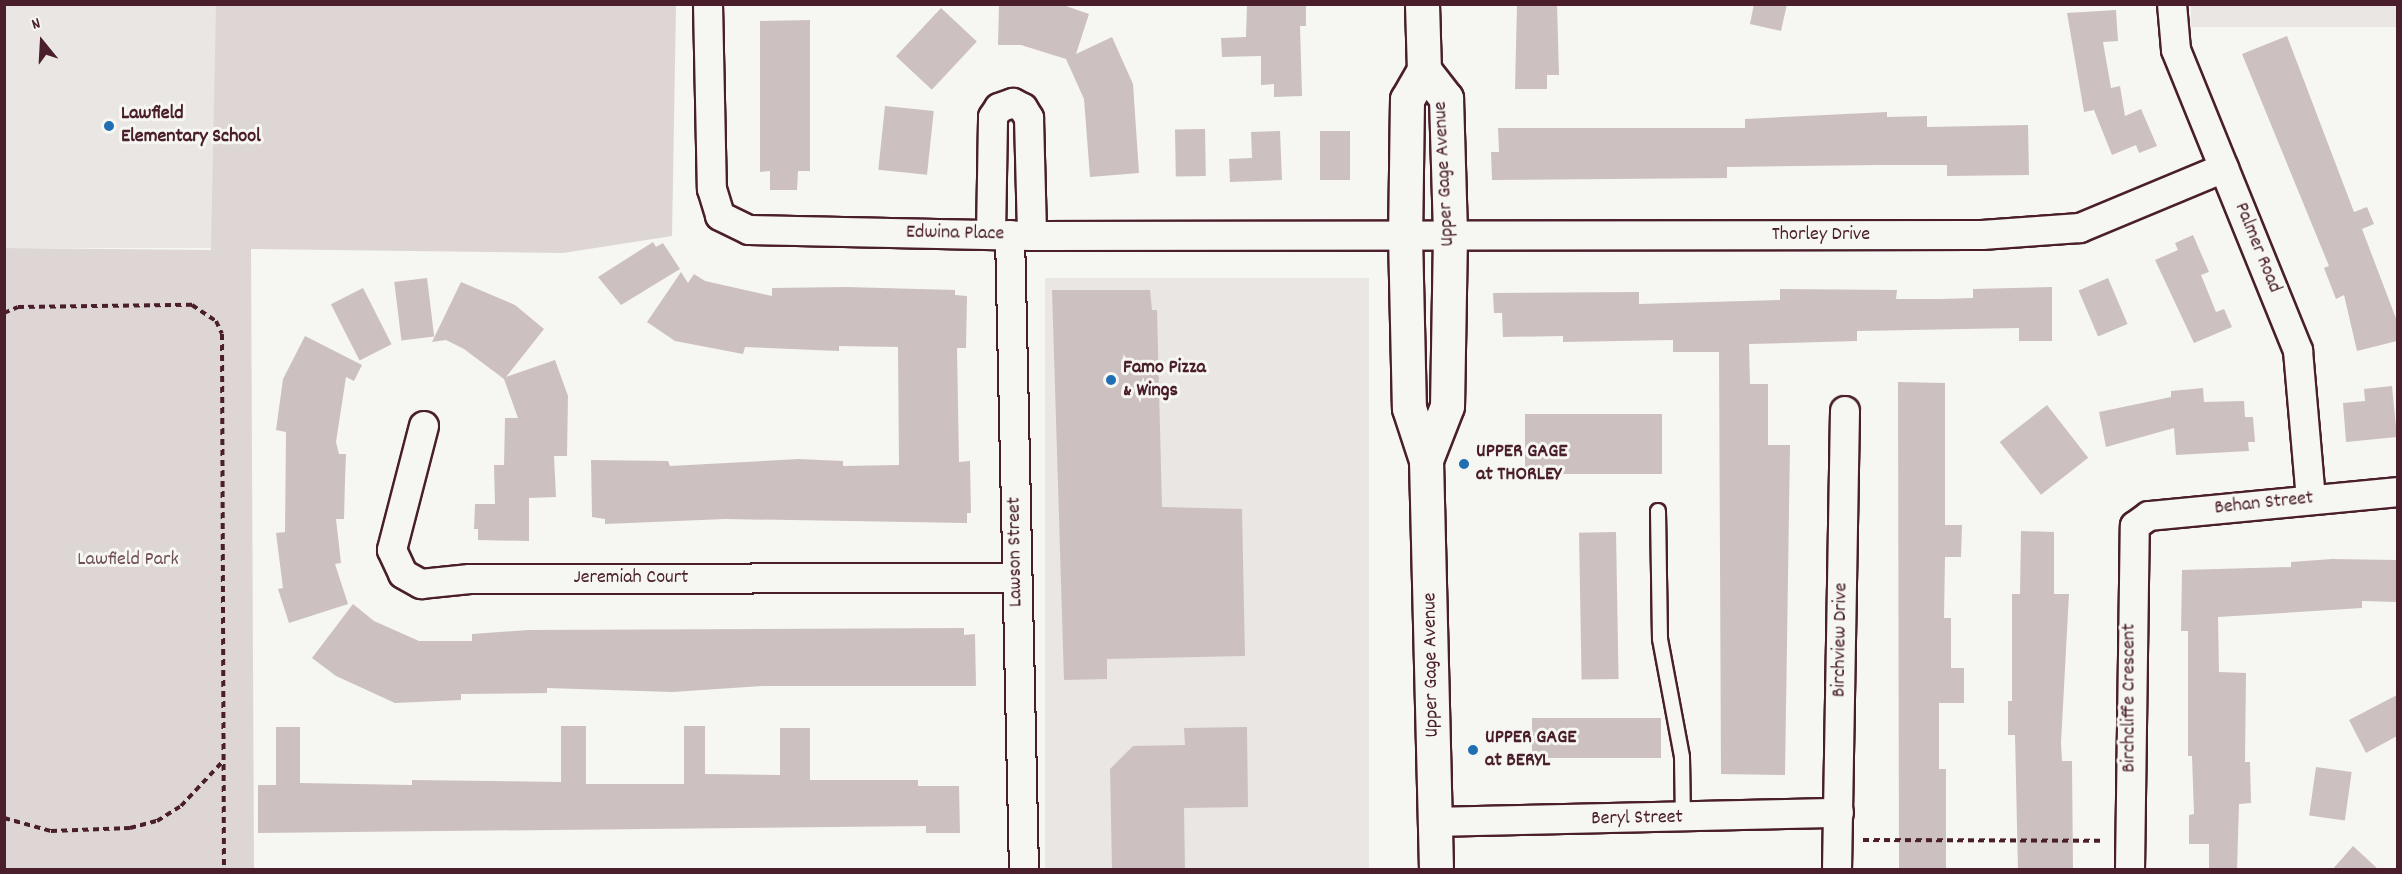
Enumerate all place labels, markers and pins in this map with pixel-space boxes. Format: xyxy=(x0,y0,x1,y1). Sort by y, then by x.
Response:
place label: Lawfield Elementary School xyxy=(121,102,261,149)
marker: Lawfield Elementary School xyxy=(102,119,116,133)
place label: Famo Pizza & Wings xyxy=(1123,356,1206,403)
marker: Famo Pizza & Wings xyxy=(1104,373,1118,387)
place label: UPPER GAGE at THORLEY xyxy=(1476,440,1567,487)
marker: UPPER GAGE at THORLEY xyxy=(1457,457,1471,471)
place label: UPPER GAGE at BERYL xyxy=(1485,726,1576,773)
marker: UPPER GAGE at BERYL xyxy=(1466,743,1480,757)

